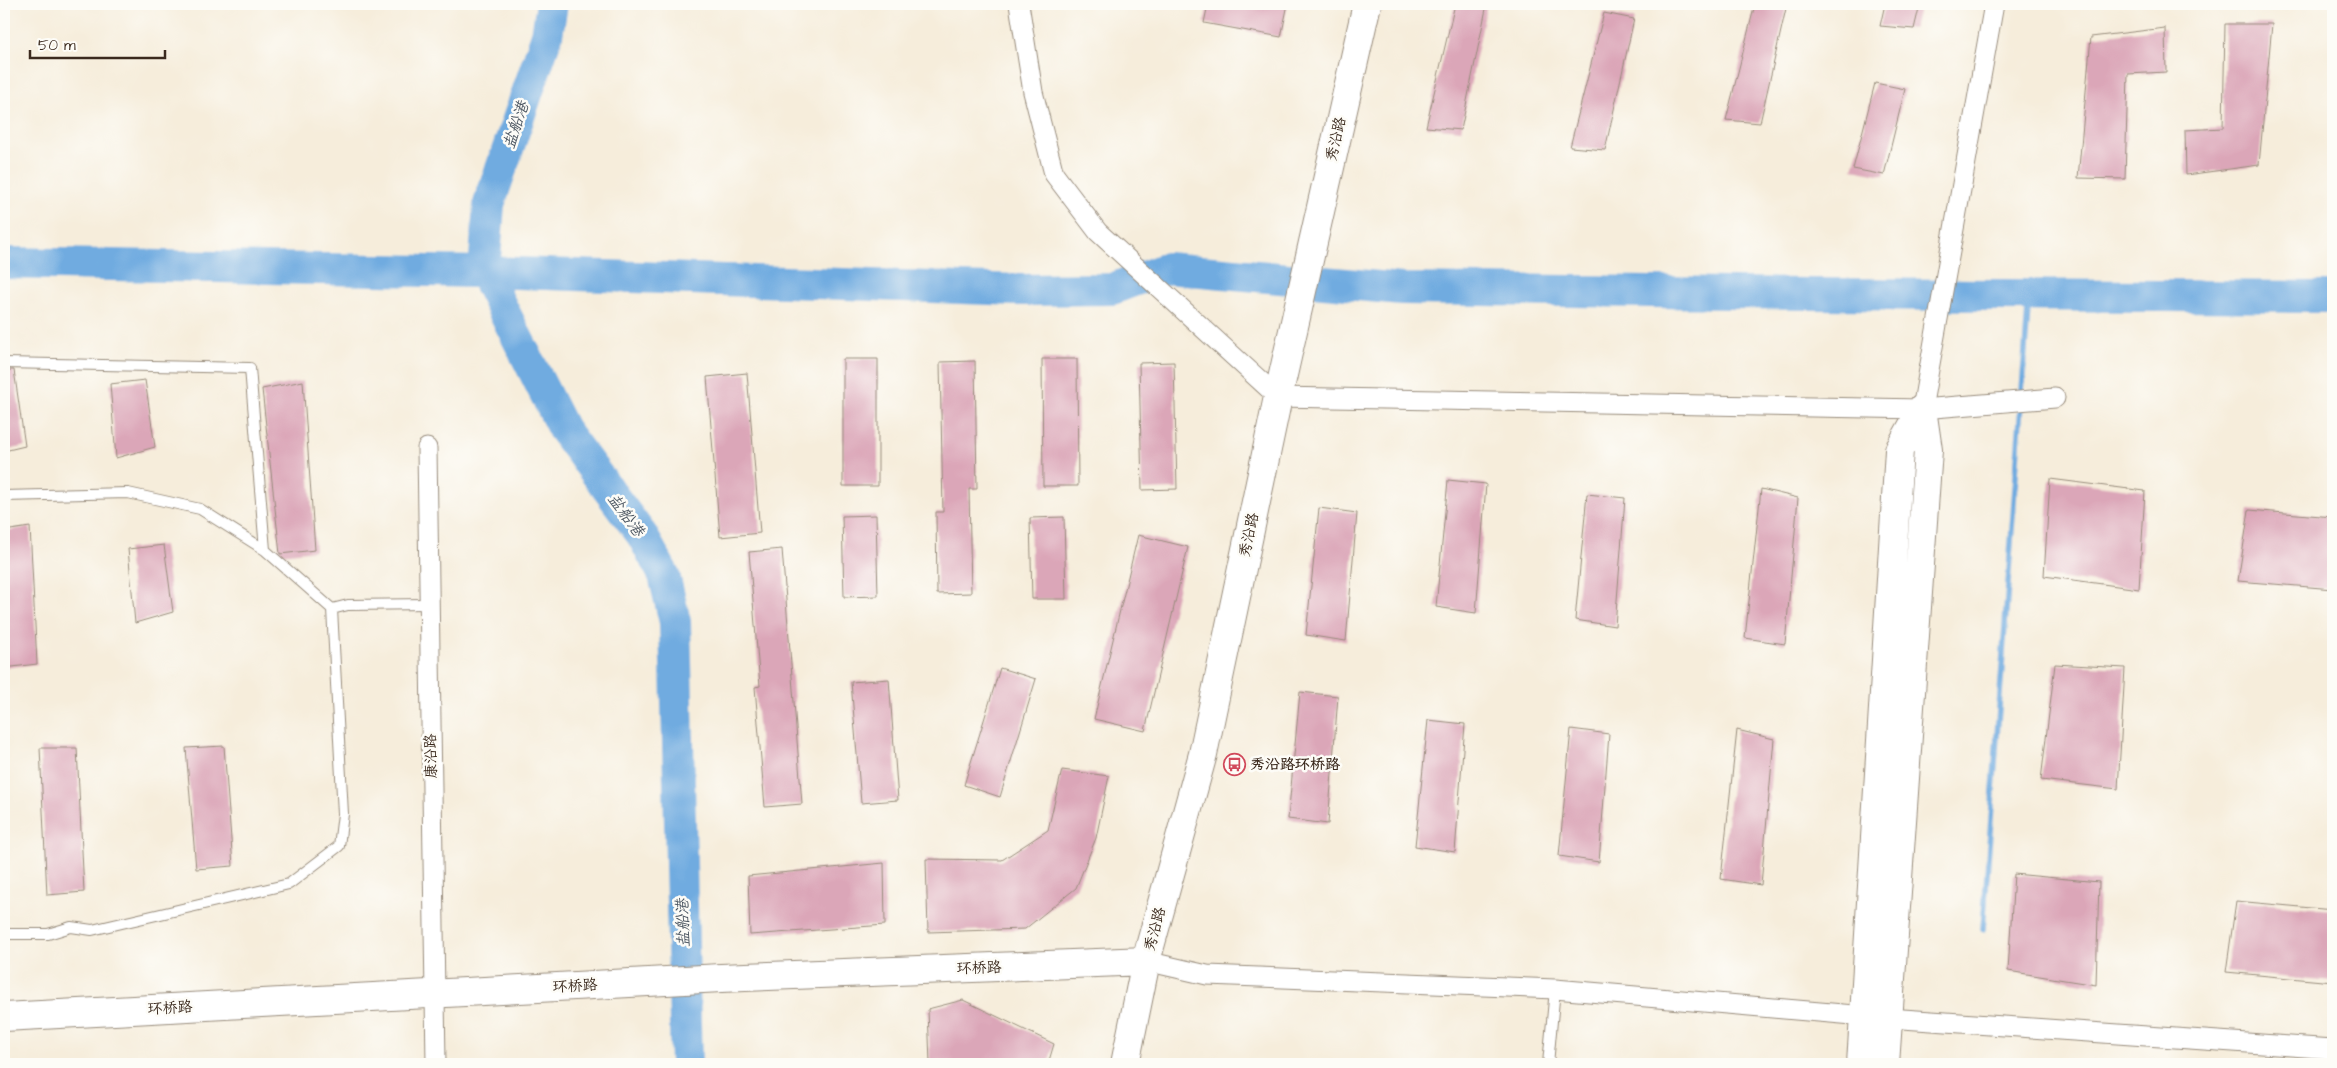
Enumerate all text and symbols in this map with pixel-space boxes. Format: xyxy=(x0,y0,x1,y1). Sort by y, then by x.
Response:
scale bar xyxy=(30,28,165,60)
text: 50 m xyxy=(38,35,76,56)
water label: 盐船港 xyxy=(498,97,535,151)
street label: 秀沿路 xyxy=(1321,115,1351,163)
water label: 盐船港 xyxy=(603,489,650,542)
street label: 秀沿路 xyxy=(1234,511,1264,559)
street label: 康沿路 xyxy=(420,733,442,779)
bus stop icon: 秀沿路环桥路 xyxy=(1222,752,1246,776)
place label: 秀沿路环桥路 xyxy=(1250,754,1340,775)
water label: 盐船港 xyxy=(671,897,695,947)
street label: 秀沿路 xyxy=(1139,905,1171,953)
street label: 环桥路 xyxy=(956,957,1002,979)
street label: 环桥路 xyxy=(552,974,598,998)
street label: 环桥路 xyxy=(147,996,193,1020)

